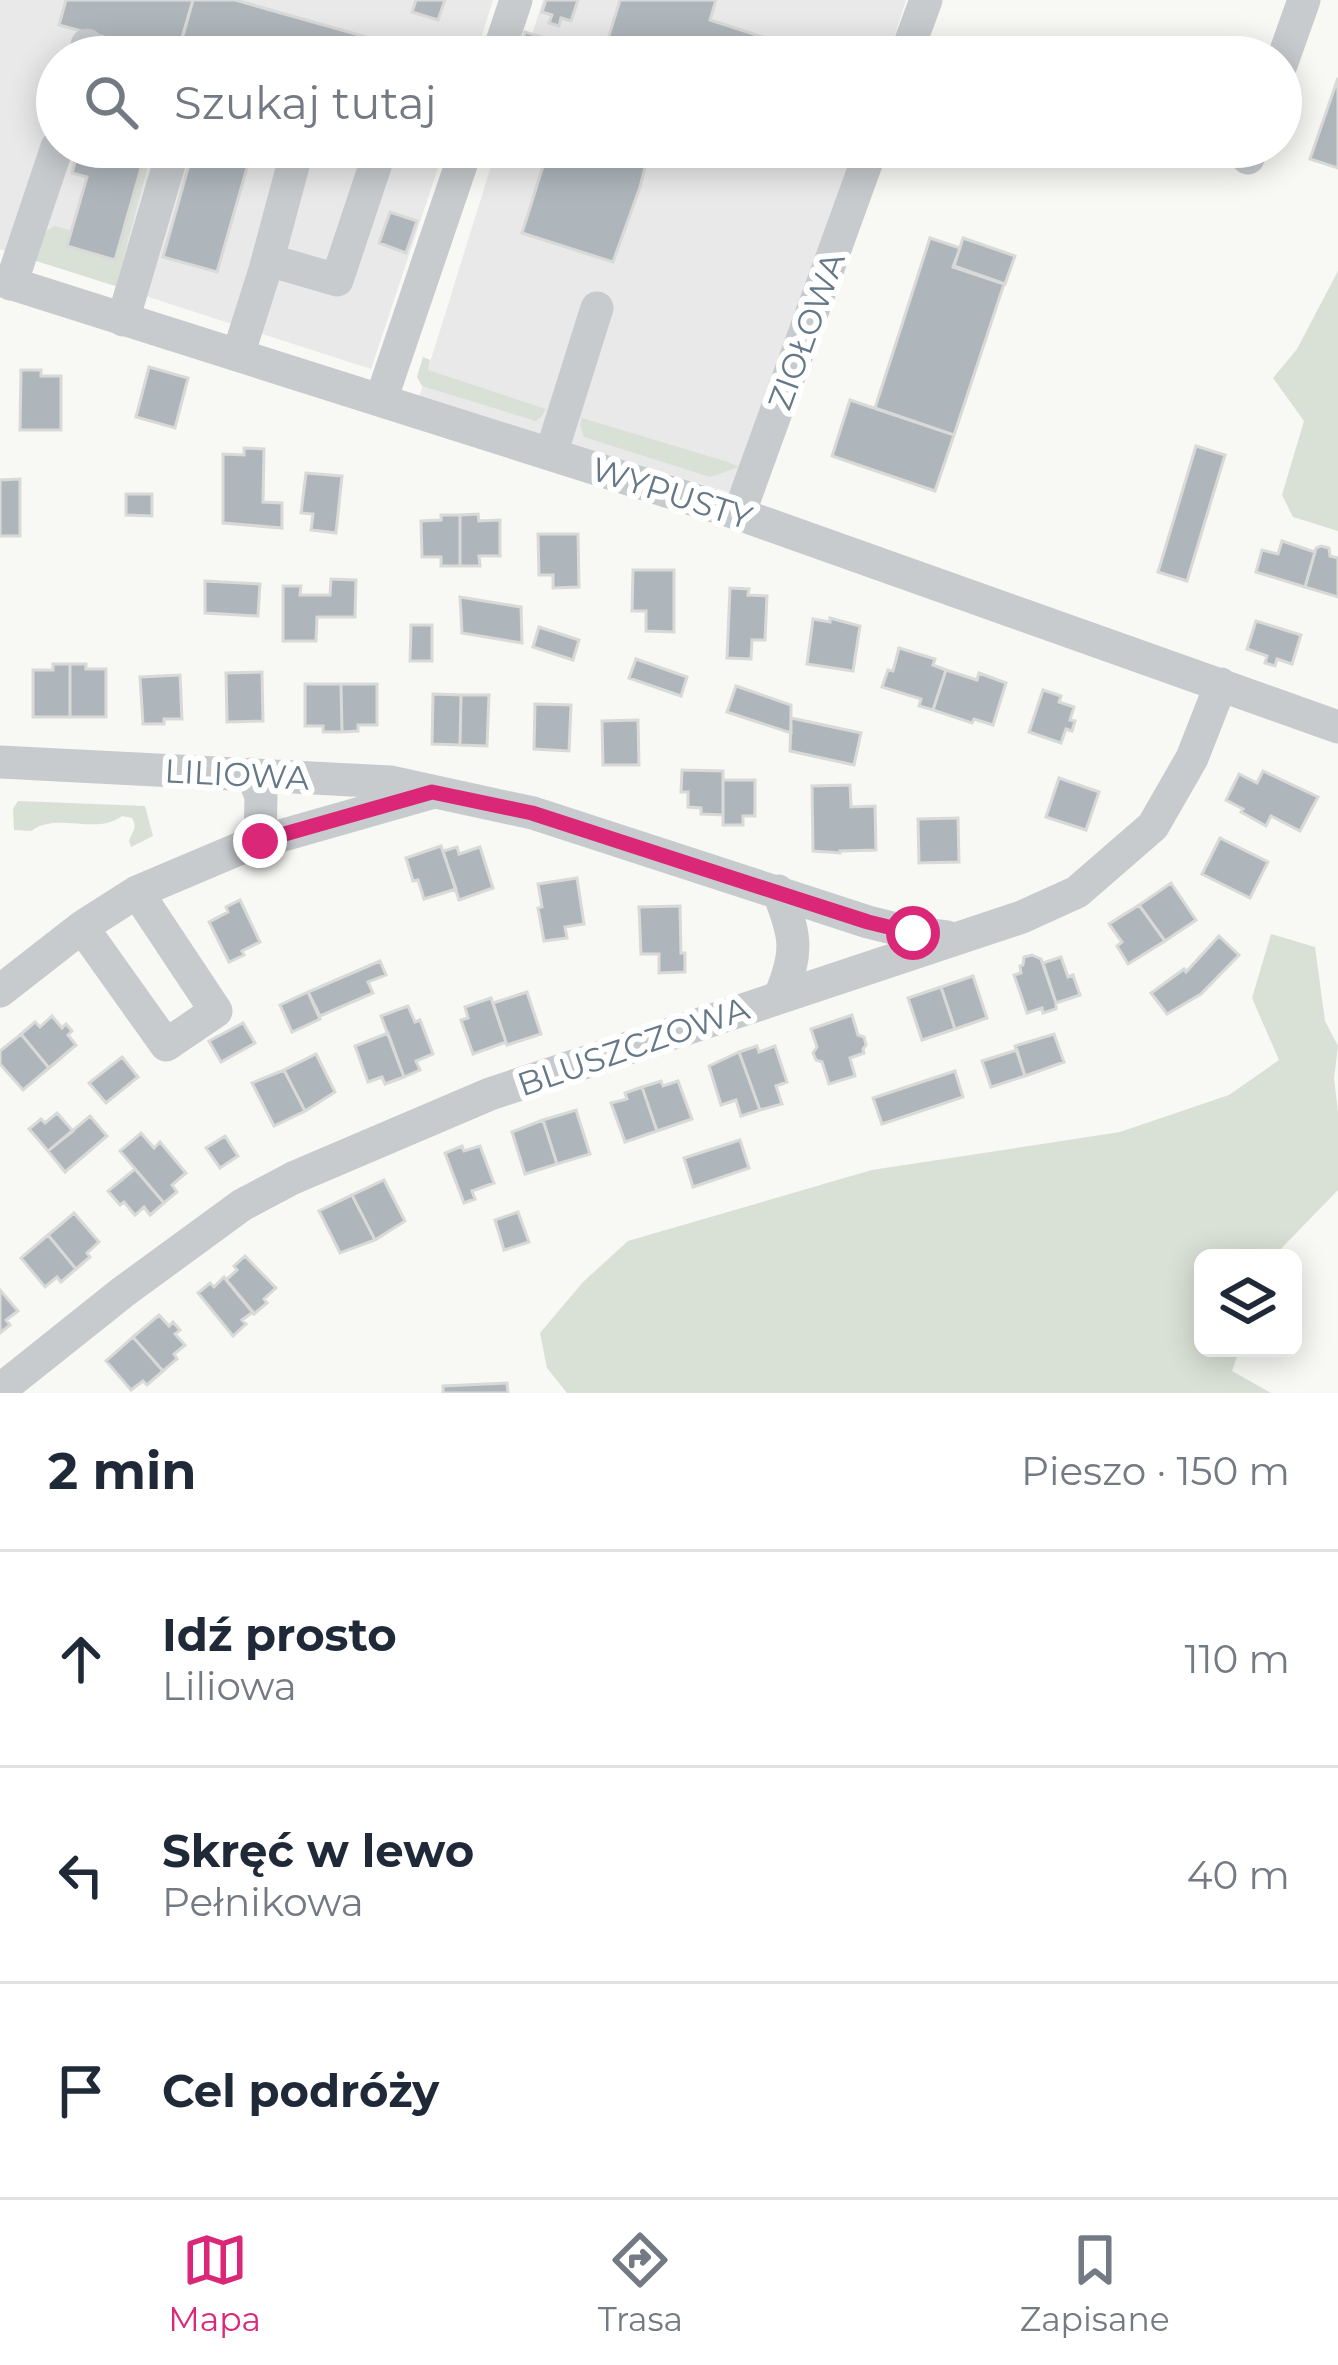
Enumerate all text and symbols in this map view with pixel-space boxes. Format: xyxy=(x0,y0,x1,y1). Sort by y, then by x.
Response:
search box xyxy=(36,36,1302,168)
icon: search xyxy=(78,69,144,135)
text: Szukaj tutaj xyxy=(174,75,437,130)
street label: ZIOŁOWA xyxy=(759,247,853,415)
street label: WYPUSTY xyxy=(587,448,757,538)
street label: LILIOWA xyxy=(164,750,311,798)
route end xyxy=(233,814,287,868)
route start xyxy=(886,906,940,960)
street label: BLUSZCZOWA xyxy=(512,988,754,1104)
map controls xyxy=(1194,1249,1302,1357)
button: layers xyxy=(1194,1249,1302,1357)
text: 2 min xyxy=(48,1440,197,1502)
text: Pieszo · 150 m xyxy=(1021,1447,1290,1495)
text: Idź prosto xyxy=(162,1607,397,1662)
icon: ahead xyxy=(48,1626,114,1692)
text: 110 m xyxy=(1184,1635,1290,1683)
text: Liliowa xyxy=(162,1662,297,1710)
text: Skręć w lewo xyxy=(162,1823,474,1878)
icon: left xyxy=(48,1842,114,1908)
text: 40 m xyxy=(1187,1851,1290,1899)
text: Pełnikowa xyxy=(162,1878,364,1926)
icon: arrive xyxy=(48,2058,114,2124)
text: Cel podróży xyxy=(162,2063,439,2118)
tab: Mapa xyxy=(168,2227,261,2339)
tab: Trasa xyxy=(598,2227,683,2339)
tab: Zapisane xyxy=(1020,2227,1170,2339)

